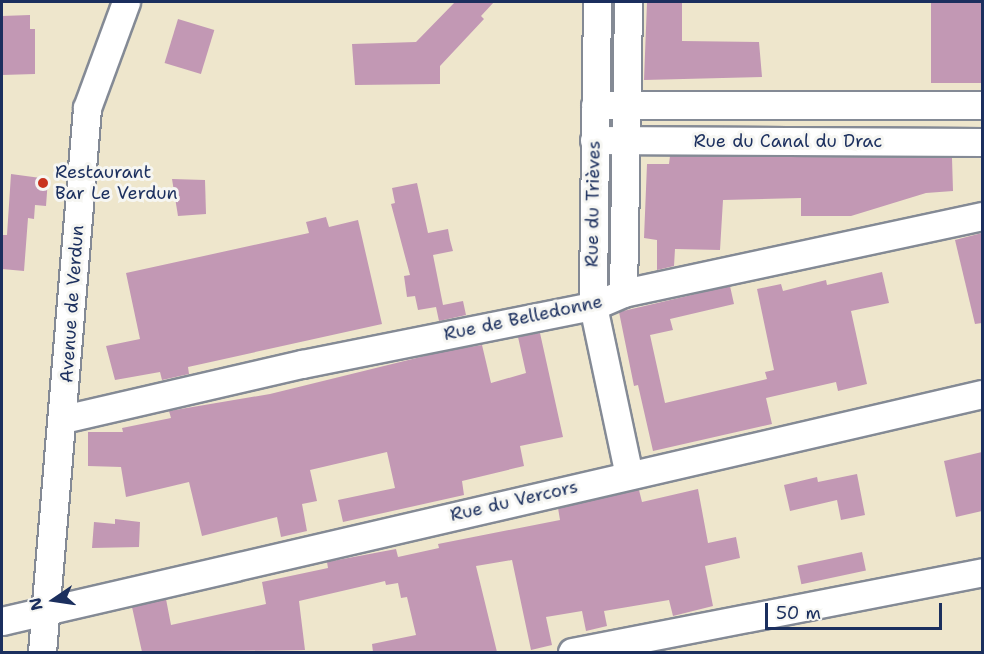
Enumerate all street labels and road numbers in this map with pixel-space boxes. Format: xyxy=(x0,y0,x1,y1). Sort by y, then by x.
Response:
street label: Rue du Canal du Drac xyxy=(694,130,882,152)
street label: Rue du Trièves xyxy=(581,141,605,267)
street label: Avenue de Verdun xyxy=(56,224,88,384)
street label: Rue de Belledonne xyxy=(442,291,604,345)
street label: Rue du Vercors xyxy=(448,476,580,526)

